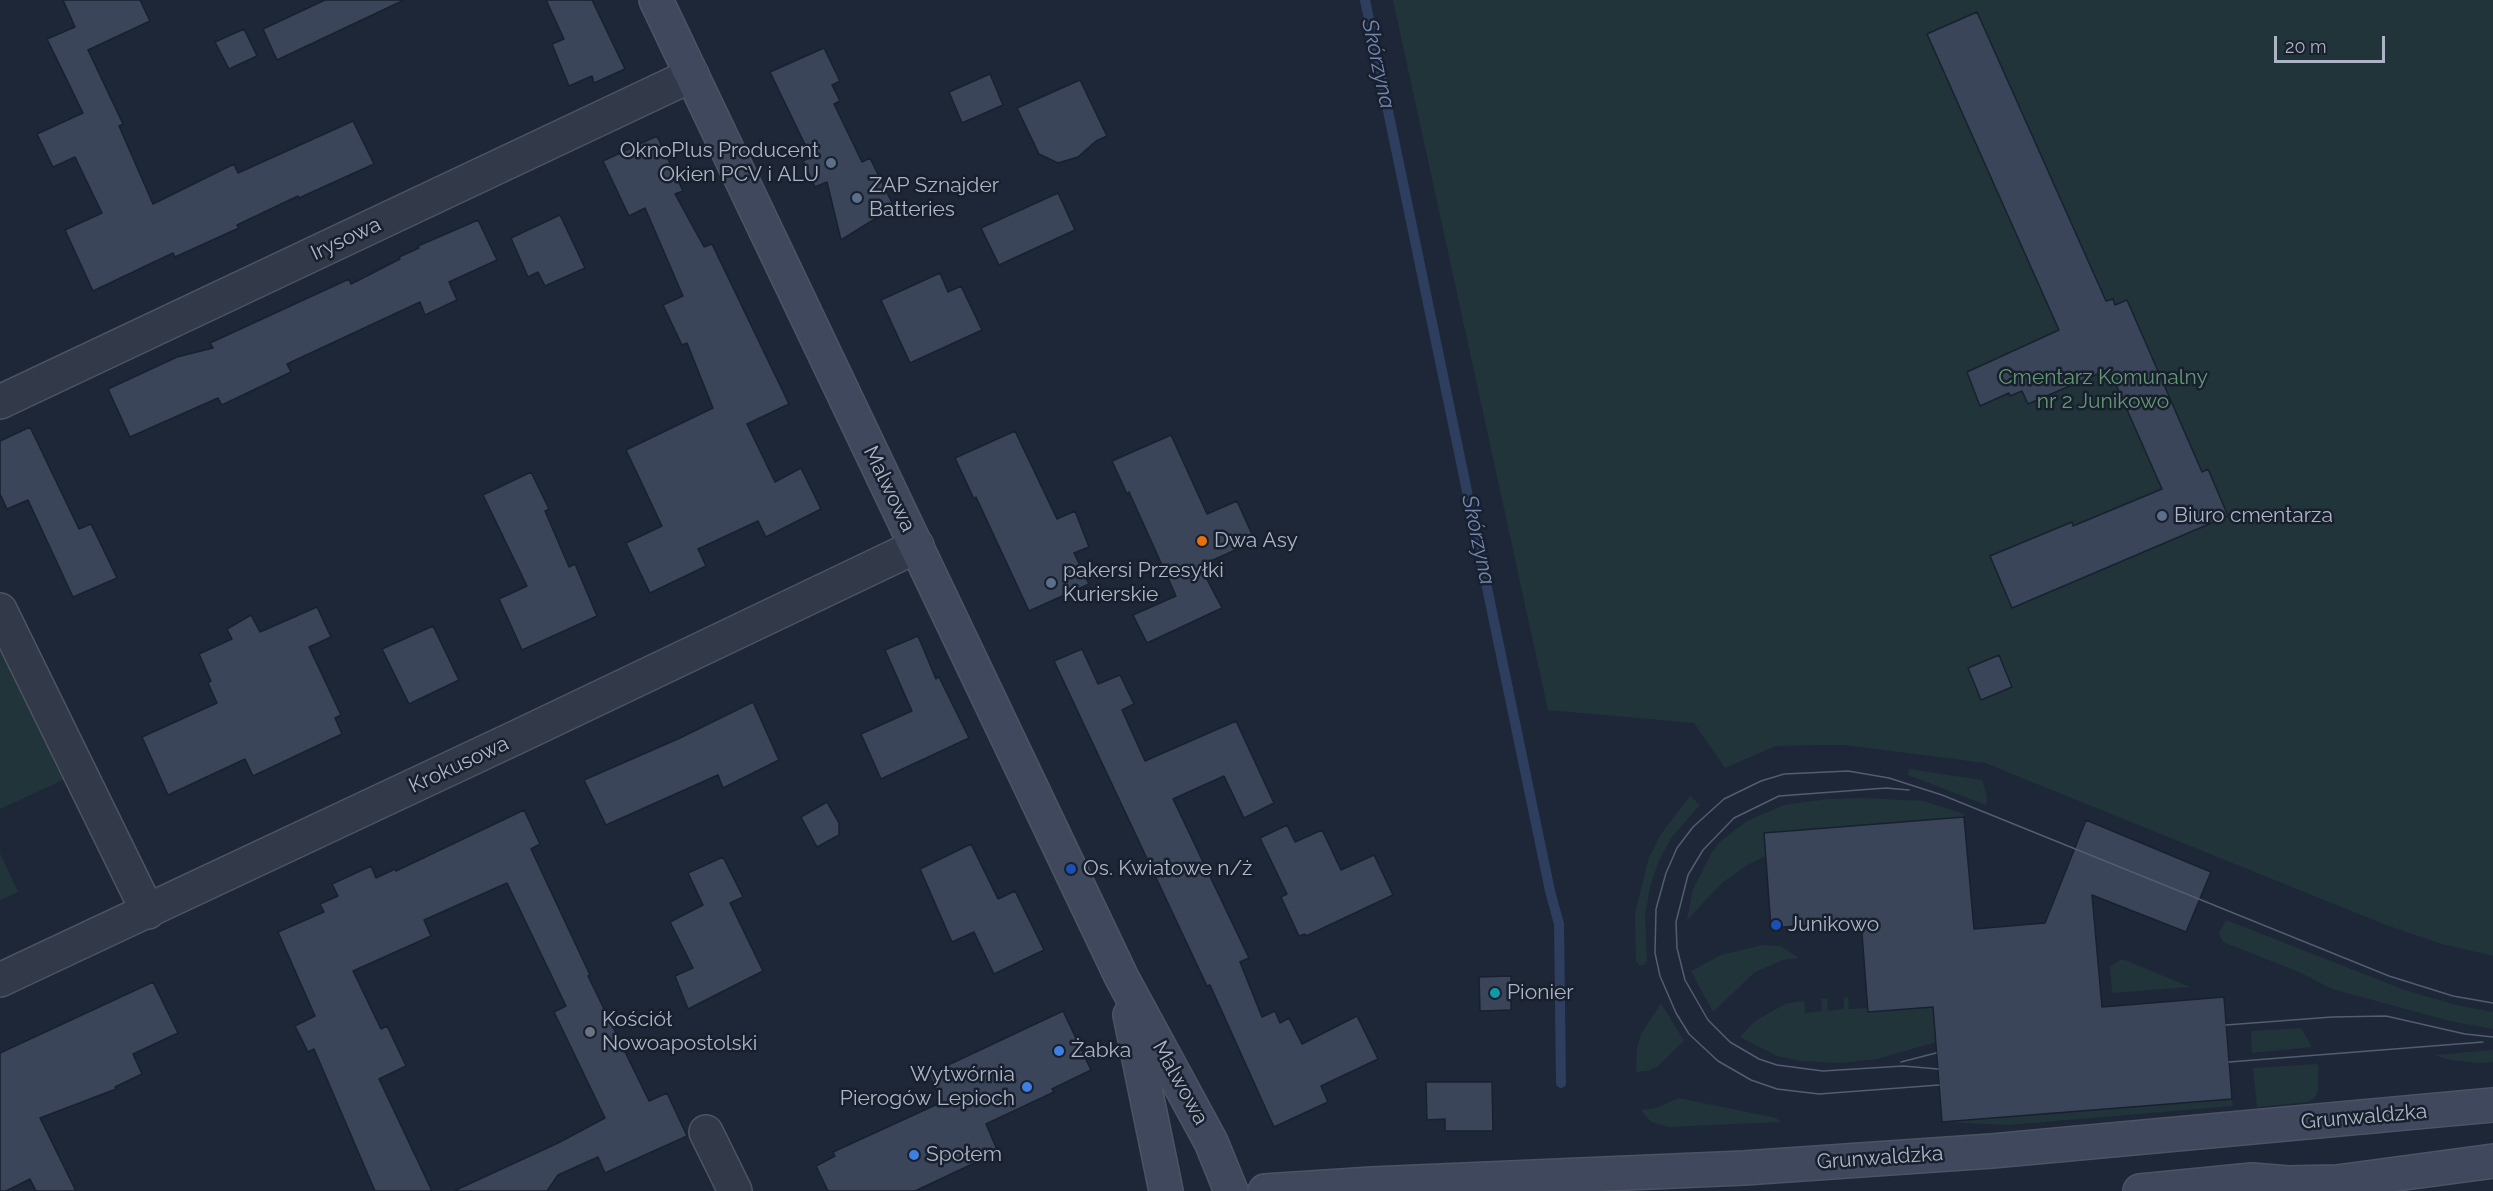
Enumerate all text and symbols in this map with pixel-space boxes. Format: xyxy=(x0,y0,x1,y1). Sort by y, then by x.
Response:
water label: Skórzyna xyxy=(1356,17,1400,111)
scale bar xyxy=(2277,24,2388,62)
text: 20 m xyxy=(2285,36,2327,57)
place label: OknoPlus Producent Okien PCV i ALU xyxy=(620,138,819,188)
marker: OknoPlus Producent Okien PCV i ALU xyxy=(824,156,838,170)
place label: ZAP Sznajder Batteries xyxy=(869,173,999,223)
marker: ZAP Sznajder Batteries xyxy=(850,191,864,205)
street label: Irysowa xyxy=(307,212,385,266)
park label: Cmentarz Komunalny nr 2 Junikowo xyxy=(1998,365,2208,415)
street label: Malwowa xyxy=(857,442,921,536)
water label: Skórzyna xyxy=(1456,493,1500,587)
place label: Biuro cmentarza xyxy=(2174,503,2333,529)
marker: Biuro cmentarza xyxy=(2155,509,2169,523)
place label: Dwa Asy xyxy=(1214,528,1298,554)
marker: Dwa Asy xyxy=(1195,534,1209,548)
place label: pakersi Przesyłki Kurierskie xyxy=(1063,558,1224,608)
marker: pakersi Przesyłki Kurierskie xyxy=(1044,576,1058,590)
street label: Krokusowa xyxy=(405,731,513,799)
place label: Os. Kwiatowe n/ż xyxy=(1083,856,1252,882)
marker: Os. Kwiatowe n/ż xyxy=(1064,862,1078,876)
place label: Junikowo xyxy=(1788,912,1879,938)
marker: Junikowo xyxy=(1769,918,1783,932)
place label: Pionier xyxy=(1507,980,1574,1006)
marker: Pionier xyxy=(1488,986,1502,1000)
place label: Kościół Nowoapostolski xyxy=(602,1007,757,1057)
marker: Kościół Nowoapostolski xyxy=(583,1025,597,1039)
street label: Malwowa xyxy=(1147,1037,1213,1129)
place label: Żabka xyxy=(1071,1038,1131,1064)
marker: Żabka xyxy=(1052,1044,1066,1058)
place label: Wytwórnia Pierogów Lepioch xyxy=(840,1062,1015,1112)
marker: Wytwórnia Pierogów Lepioch xyxy=(1020,1080,1034,1094)
street label: Grunwaldzka xyxy=(2300,1099,2428,1135)
street label: Grunwaldzka xyxy=(1816,1141,1944,1175)
place label: Społem xyxy=(926,1142,1002,1168)
marker: Społem xyxy=(907,1148,921,1162)

